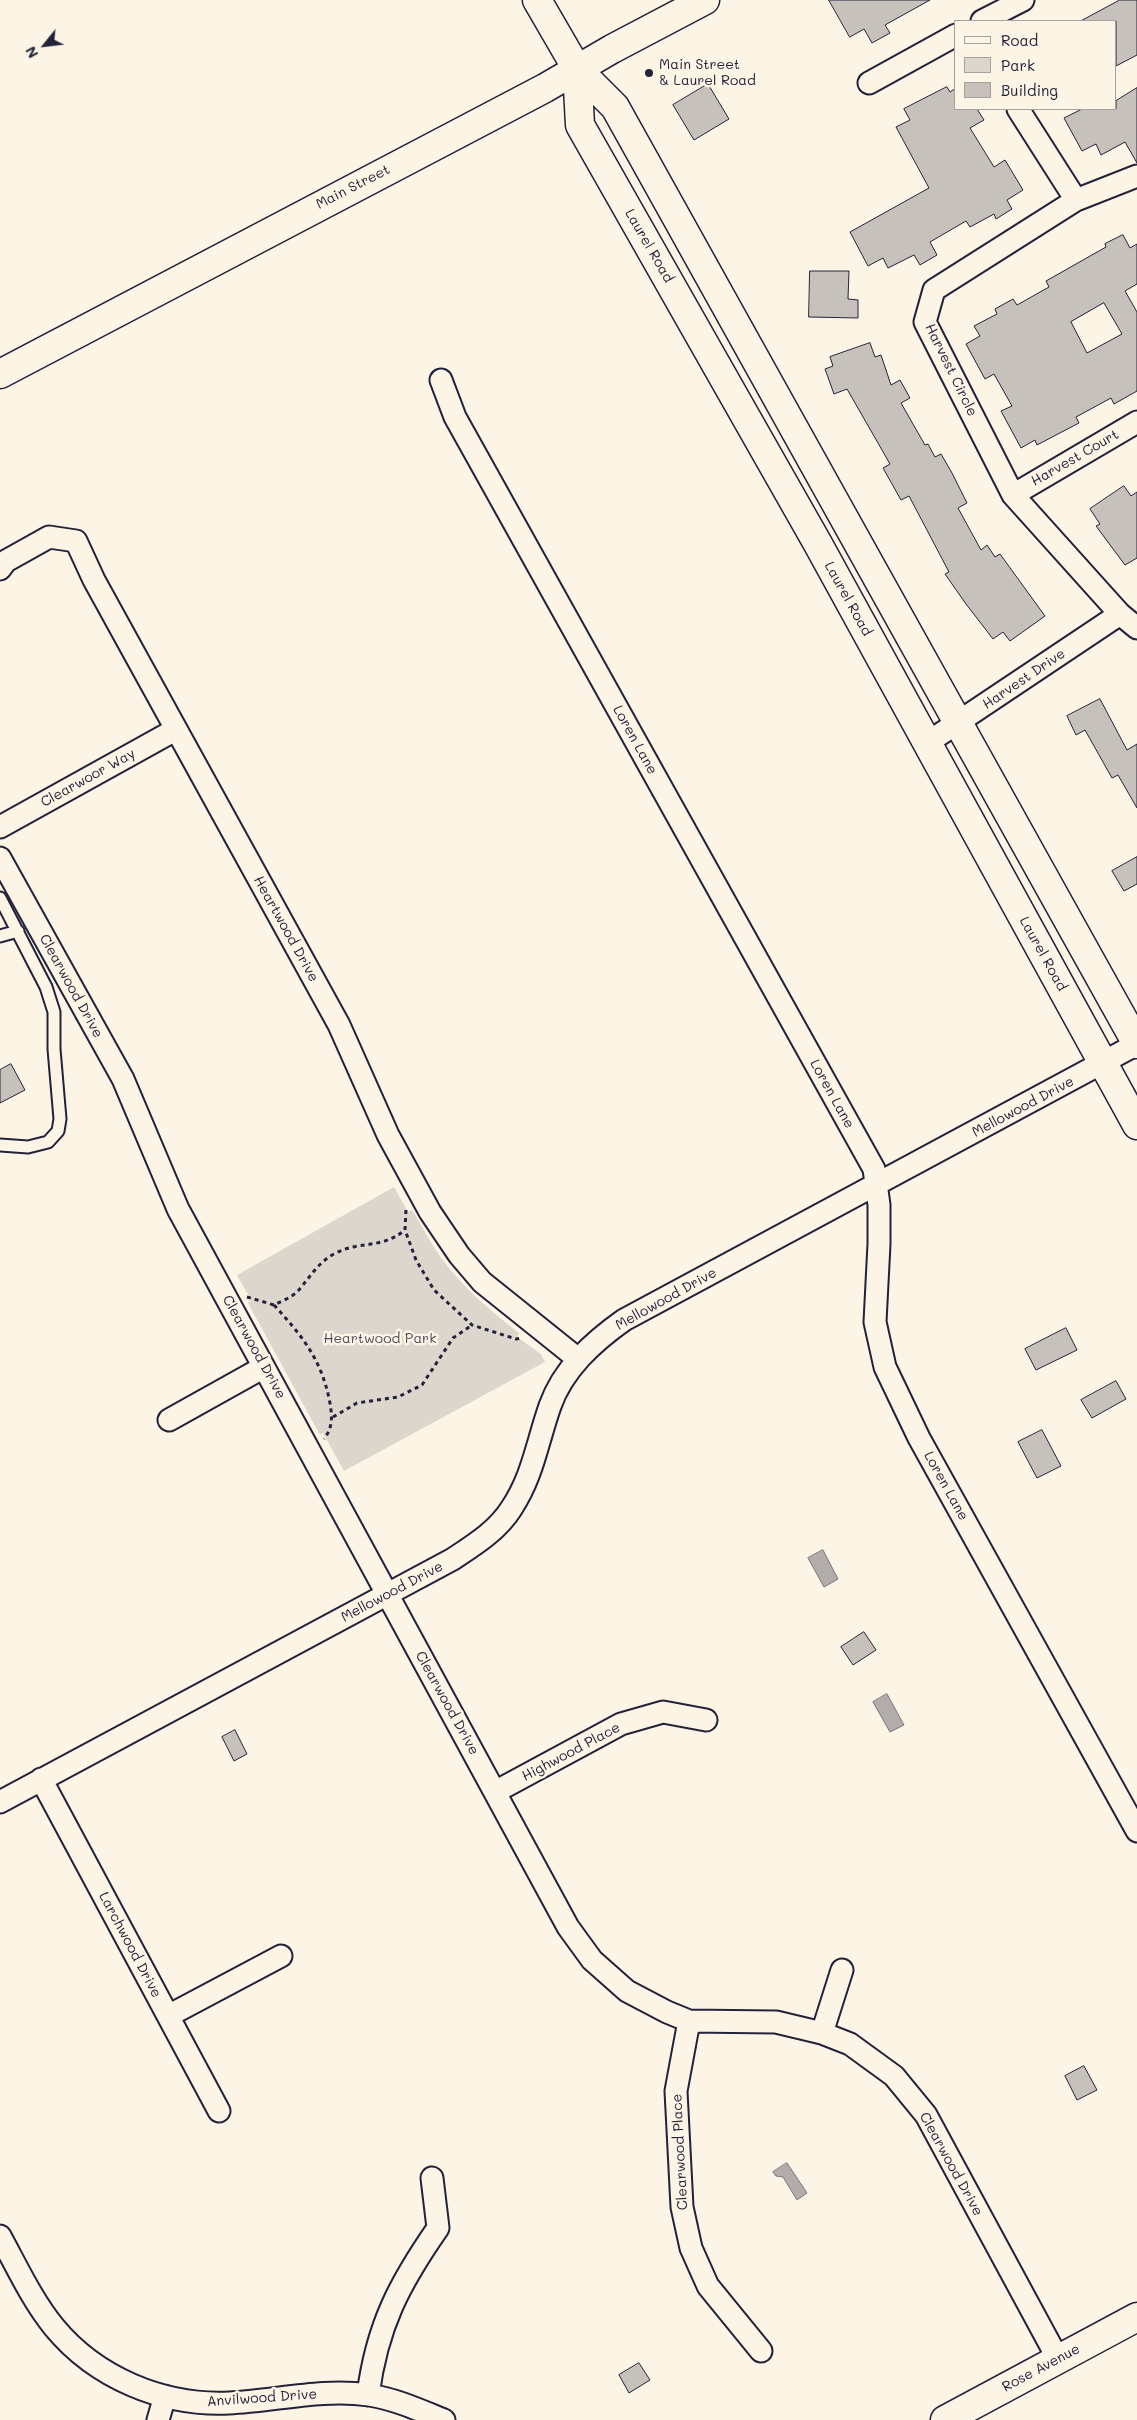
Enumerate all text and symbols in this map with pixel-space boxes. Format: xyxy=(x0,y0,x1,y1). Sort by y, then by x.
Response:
north arrow xyxy=(20,20,70,70)
legend xyxy=(954,20,1117,110)
text: Road xyxy=(1001,30,1038,50)
text: N xyxy=(21,43,42,62)
text: Park xyxy=(1001,55,1035,75)
place label: Main Street & Laurel Road xyxy=(659,57,756,90)
marker: Main Street & Laurel Road xyxy=(643,67,655,79)
text: Building xyxy=(1001,80,1058,100)
street label: Main Street xyxy=(313,161,393,213)
street label: Laurel Road xyxy=(621,206,677,286)
street label: Harvest Circle xyxy=(921,321,981,419)
street label: Harvest Court xyxy=(1028,426,1122,490)
street label: Laurel Road xyxy=(821,559,875,639)
street label: Harvest Drive xyxy=(979,645,1069,713)
street label: Loren Lane xyxy=(609,703,661,777)
street label: Clearwoor Way xyxy=(38,745,138,811)
street label: Heartwood Drive xyxy=(250,873,322,985)
street label: Laurel Road xyxy=(1016,914,1070,994)
street label: Clearwood Drive xyxy=(36,931,106,1041)
street label: Loren Lane xyxy=(806,1057,858,1131)
street label: Mellowood Drive xyxy=(969,1073,1077,1141)
street label: Mellowood Drive xyxy=(613,1264,719,1334)
street label: Clearwood Drive xyxy=(219,1292,289,1402)
park label: Heartwood Park xyxy=(323,1331,437,1347)
street label: Loren Lane xyxy=(920,1449,972,1523)
street label: Mellowood Drive xyxy=(338,1558,446,1626)
street label: Clearwood Drive xyxy=(412,1648,482,1758)
street label: Highwood Place xyxy=(519,1719,623,1785)
street label: Larchwood Drive xyxy=(95,1889,165,2001)
street label: Clearwood Place xyxy=(669,2093,691,2211)
street label: Clearwood Drive xyxy=(916,2109,986,2219)
street label: Rose Avenue xyxy=(999,2340,1083,2396)
street label: Anvilwood Drive xyxy=(206,2386,318,2410)

